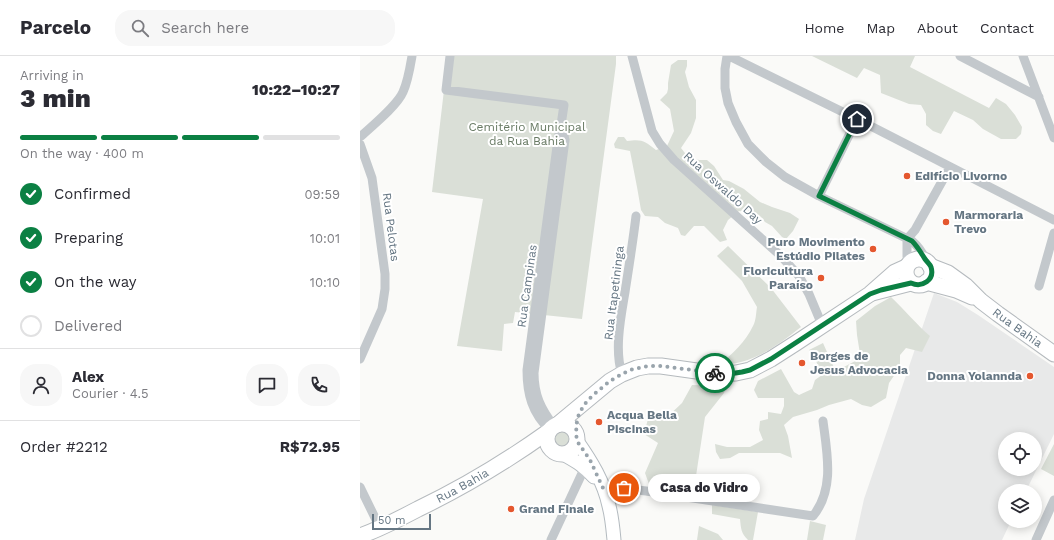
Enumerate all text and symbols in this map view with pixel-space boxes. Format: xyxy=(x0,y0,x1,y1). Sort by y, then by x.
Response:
search box xyxy=(115,10,395,46)
text: Parcelo xyxy=(20,16,91,39)
icon: search xyxy=(129,17,151,39)
text: Search here xyxy=(161,19,249,37)
text: Home xyxy=(804,20,844,36)
text: Map xyxy=(866,20,895,36)
text: About xyxy=(917,20,958,36)
text: Contact xyxy=(980,20,1034,36)
text: Arriving in xyxy=(20,68,84,83)
text: 10:22–10:27 xyxy=(252,81,340,99)
text: 3 min xyxy=(20,83,91,113)
pin xyxy=(840,102,874,136)
icon: home xyxy=(846,108,868,130)
park label: Cemitério Municipal da Rua Bahia xyxy=(468,120,586,148)
text: On the way · 400 m xyxy=(20,146,144,161)
street label: Rua Oswaldo Day xyxy=(681,149,766,228)
place label: Edifício Livorno xyxy=(915,169,1007,183)
marker: Edifício Livorno xyxy=(902,171,912,181)
icon: check xyxy=(20,183,42,205)
text: Confirmed xyxy=(54,185,131,203)
text: 09:59 xyxy=(304,187,340,202)
street label: Rua Pelotas xyxy=(380,192,402,262)
place label: Marmoraria Trevo xyxy=(954,208,1023,236)
marker: Marmoraria Trevo xyxy=(941,217,951,227)
icon: check xyxy=(20,227,42,249)
text: Preparing xyxy=(54,229,123,247)
text: 10:01 xyxy=(310,231,340,246)
place label: Puro Movimento Estúdio Pilates xyxy=(768,235,866,263)
street label: Rua Campinas xyxy=(514,244,540,328)
marker: Puro Movimento Estúdio Pilates xyxy=(868,244,878,254)
street label: Rua Itapetininga xyxy=(601,245,627,341)
place label: Floricultura Paraíso xyxy=(743,264,813,292)
icon: check xyxy=(20,271,42,293)
text: On the way xyxy=(54,273,136,291)
marker: Floricultura Paraíso xyxy=(816,273,826,283)
text: 10:10 xyxy=(310,275,340,290)
street label: Rua Bahia xyxy=(990,305,1045,351)
text: Delivered xyxy=(54,317,122,335)
place label: Borges de Jesus Advocacia xyxy=(810,349,908,377)
courier xyxy=(695,353,735,393)
marker: Borges de Jesus Advocacia xyxy=(797,358,807,368)
icon: bike xyxy=(704,362,726,384)
button: person xyxy=(20,364,62,406)
button: chat xyxy=(246,364,288,406)
button: phone xyxy=(298,364,340,406)
text: Alex xyxy=(72,368,104,386)
place label: Donna Yolannda xyxy=(927,369,1022,383)
marker: Donna Yolannda xyxy=(1025,371,1035,381)
text: Courier · 4.5 xyxy=(72,386,149,401)
place label: Acqua Bella Piscinas xyxy=(607,408,677,436)
marker: Acqua Bella Piscinas xyxy=(594,417,604,427)
map controls xyxy=(998,432,1042,528)
button: locate xyxy=(998,432,1042,476)
text: Order #2212 xyxy=(20,438,108,456)
text: R$72.95 xyxy=(280,438,340,456)
street label: Rua Bahia xyxy=(434,465,491,506)
pin xyxy=(607,471,641,505)
callout: Casa do Vidro xyxy=(648,474,760,502)
icon: bag xyxy=(613,477,635,499)
text: Casa do Vidro xyxy=(660,480,748,495)
button: layers xyxy=(998,484,1042,528)
place label: Grand Finale xyxy=(519,502,594,516)
marker: Grand Finale xyxy=(506,504,516,514)
scale bar xyxy=(372,512,431,531)
text: 50 m xyxy=(378,514,405,527)

